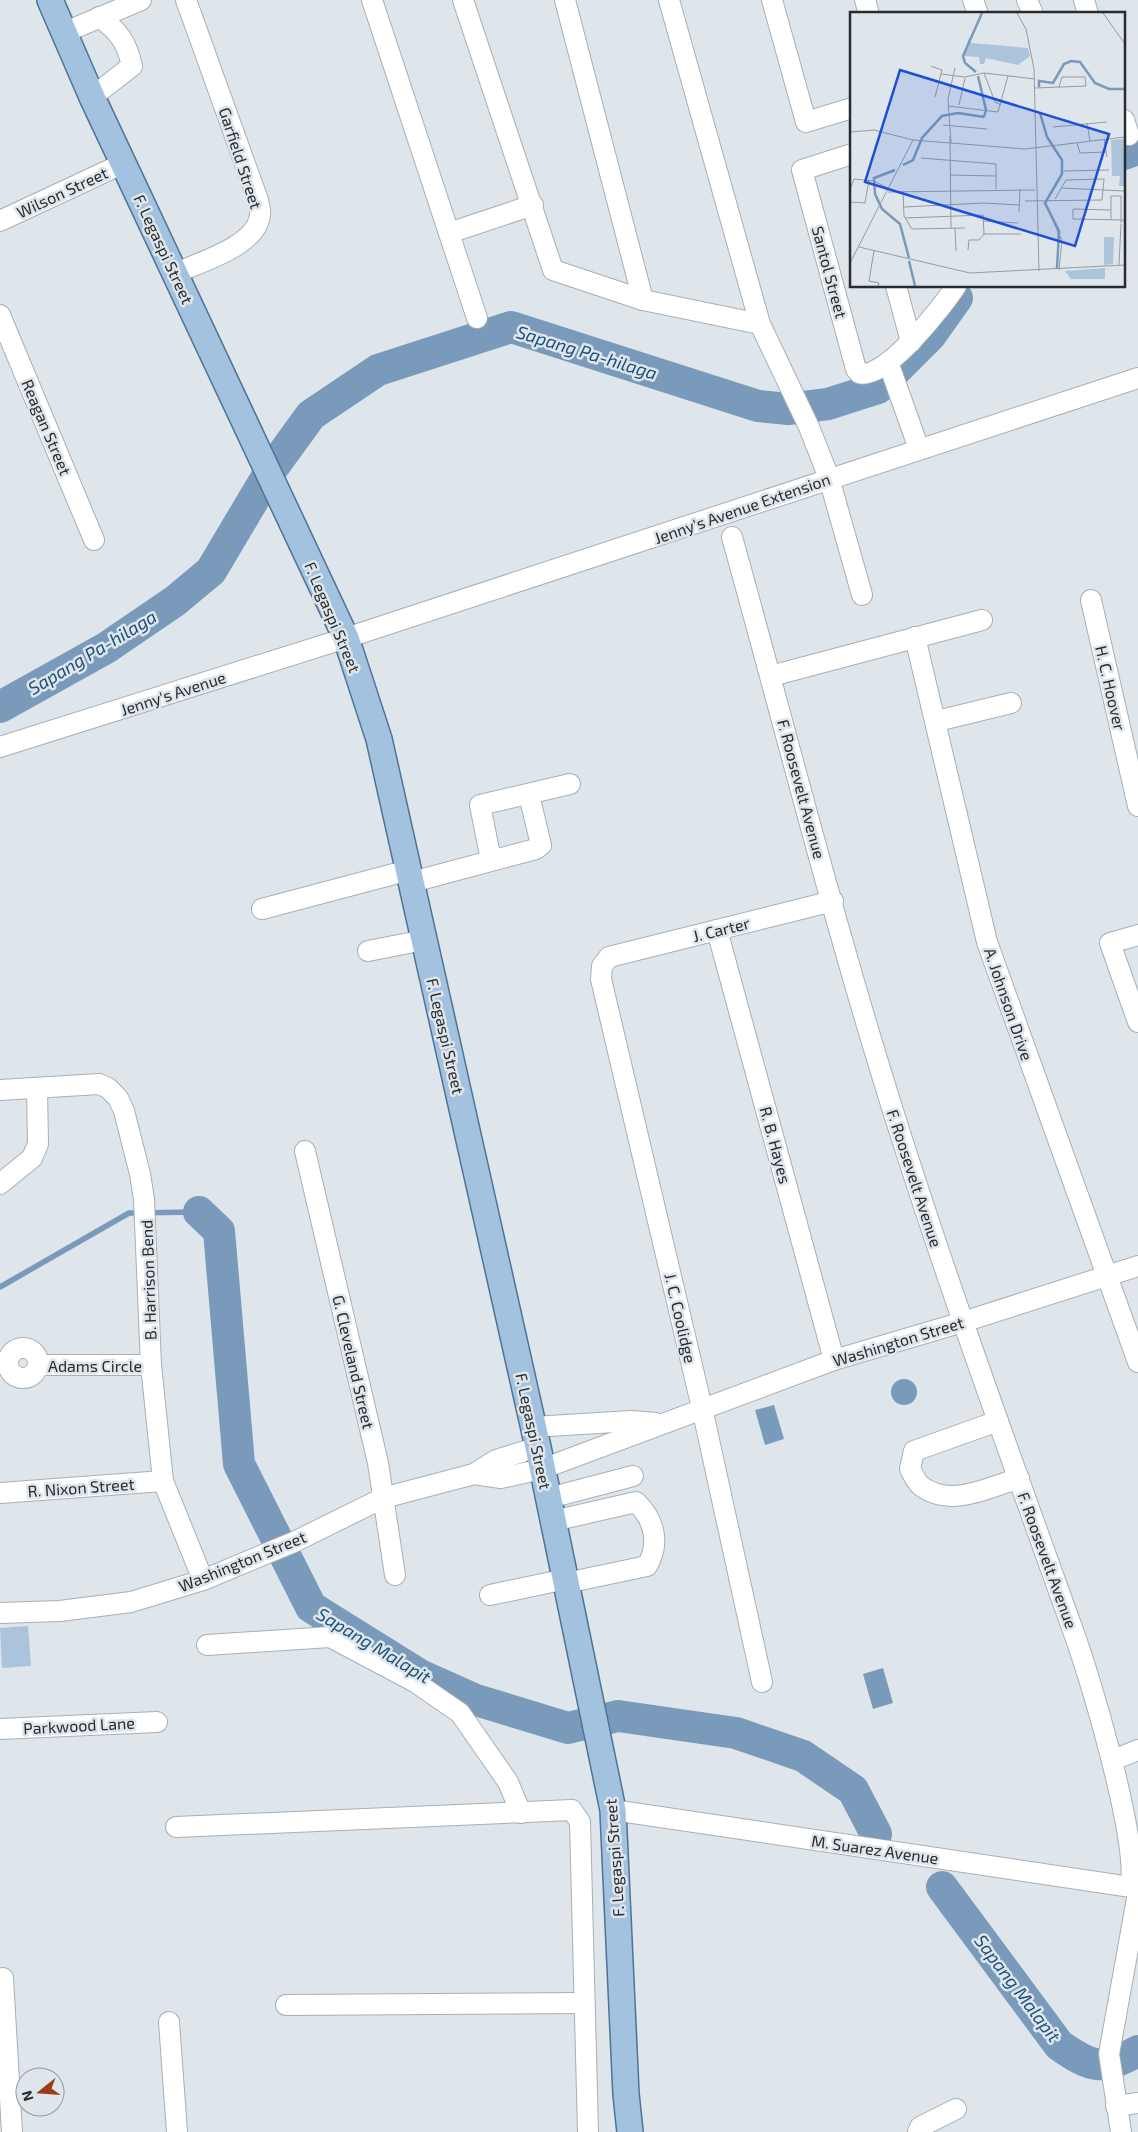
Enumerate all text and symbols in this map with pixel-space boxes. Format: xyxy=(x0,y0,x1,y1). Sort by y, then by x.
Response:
inset map xyxy=(850,12,1126,288)
street label: Garfield Street xyxy=(216,105,266,211)
street label: Wilson Street xyxy=(13,163,111,221)
street label: F. Legaspi Street xyxy=(130,191,198,307)
street label: Santol Street xyxy=(809,224,851,320)
water label: Sapang Pa-hilaga xyxy=(514,320,660,384)
street label: Reagan Street xyxy=(18,376,76,478)
street label: Jenny's Avenue Extension xyxy=(652,469,832,547)
street label: F. Legaspi Street xyxy=(301,559,365,675)
water label: Sapang Pa-hilaga xyxy=(24,605,160,699)
street label: H. C. Hoover xyxy=(1092,644,1130,733)
street label: Jenny's Avenue xyxy=(118,667,228,719)
street label: F. Roosevelt Avenue xyxy=(774,717,830,861)
street label: J. Carter xyxy=(691,913,752,945)
street label: A. Johnson Drive xyxy=(981,945,1037,1063)
street label: F. Legaspi Street xyxy=(423,976,469,1096)
street label: R. B. Hayes xyxy=(757,1104,795,1186)
street label: F. Roosevelt Avenue xyxy=(884,1107,946,1249)
street label: B. Harrison Bend xyxy=(136,1219,160,1341)
street label: J. C. Coolidge xyxy=(661,1271,701,1365)
street label: G. Cleveland Street xyxy=(329,1293,379,1431)
street label: Washington Street xyxy=(830,1312,966,1370)
street label: Adams Circle xyxy=(48,1356,142,1375)
street label: F. Legaspi Street xyxy=(512,1371,556,1491)
street label: R. Nixon Street xyxy=(27,1474,135,1500)
street label: F. Roosevelt Avenue xyxy=(1014,1489,1082,1631)
street label: Washington Street xyxy=(175,1527,309,1595)
water label: Sapang Malapit xyxy=(313,1602,435,1688)
street label: Parkwood Lane xyxy=(23,1713,135,1737)
street label: F. Legaspi Street xyxy=(600,1798,628,1918)
street label: M. Suarez Avenue xyxy=(810,1831,940,1867)
water label: Sapang Malapit xyxy=(970,1930,1066,2046)
north arrow xyxy=(15,2067,65,2117)
text: N xyxy=(17,2089,37,2103)

